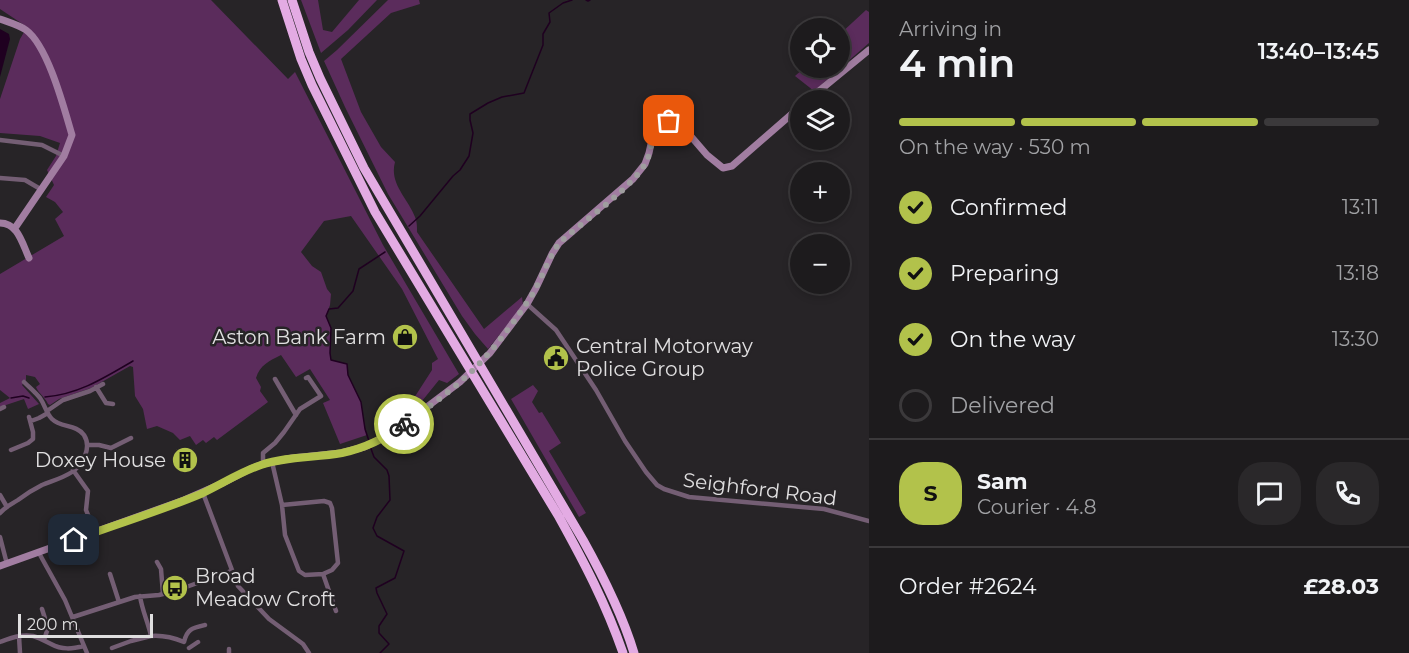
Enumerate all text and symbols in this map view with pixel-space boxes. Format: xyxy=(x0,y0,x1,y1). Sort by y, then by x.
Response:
text: Arriving in xyxy=(899,17,1002,41)
map controls xyxy=(790,18,850,294)
button: locate xyxy=(790,18,850,78)
text: 13:40–13:45 xyxy=(1258,38,1379,65)
text: 4 min xyxy=(899,39,1015,87)
button: layers xyxy=(790,90,850,150)
pin xyxy=(643,95,694,146)
icon: bag xyxy=(652,104,685,137)
text: On the way · 530 m xyxy=(899,135,1091,159)
button: + xyxy=(790,162,850,222)
icon: check xyxy=(899,191,932,224)
text: Confirmed xyxy=(950,194,1067,221)
text: 13:11 xyxy=(1342,195,1379,219)
button: − xyxy=(790,234,850,294)
icon: check xyxy=(899,257,932,290)
text: Preparing xyxy=(950,260,1059,287)
text: 13:18 xyxy=(1336,261,1379,285)
shop icon: Aston Bank Farm xyxy=(390,322,420,352)
icon: check xyxy=(899,323,932,356)
place label: Aston Bank Farm xyxy=(212,325,386,349)
text: On the way xyxy=(950,326,1075,353)
text: 13:30 xyxy=(1332,327,1379,351)
place label: Central Motorway Police Group xyxy=(576,334,753,381)
public building icon: Central Motorway Police Group xyxy=(541,343,571,373)
text: Delivered xyxy=(950,392,1055,419)
courier xyxy=(374,394,434,454)
icon: bike xyxy=(388,408,421,441)
building icon: Doxey House xyxy=(170,445,200,475)
place label: Doxey House xyxy=(35,448,166,472)
button: chat xyxy=(1238,462,1301,525)
button: phone xyxy=(1316,462,1379,525)
street label: Seighford Road xyxy=(682,468,838,510)
text: Sam xyxy=(977,468,1028,495)
text: S xyxy=(923,480,938,507)
text: Courier · 4.8 xyxy=(977,495,1096,519)
pin xyxy=(48,514,99,565)
icon: home xyxy=(57,523,90,556)
place label: Broad Meadow Croft xyxy=(195,564,336,611)
bus stop icon: Broad Meadow Croft xyxy=(160,573,190,603)
text: Order #2624 xyxy=(899,573,1037,600)
text: £28.03 xyxy=(1304,573,1379,600)
scale bar xyxy=(18,611,153,638)
text: 200 m xyxy=(27,615,78,634)

